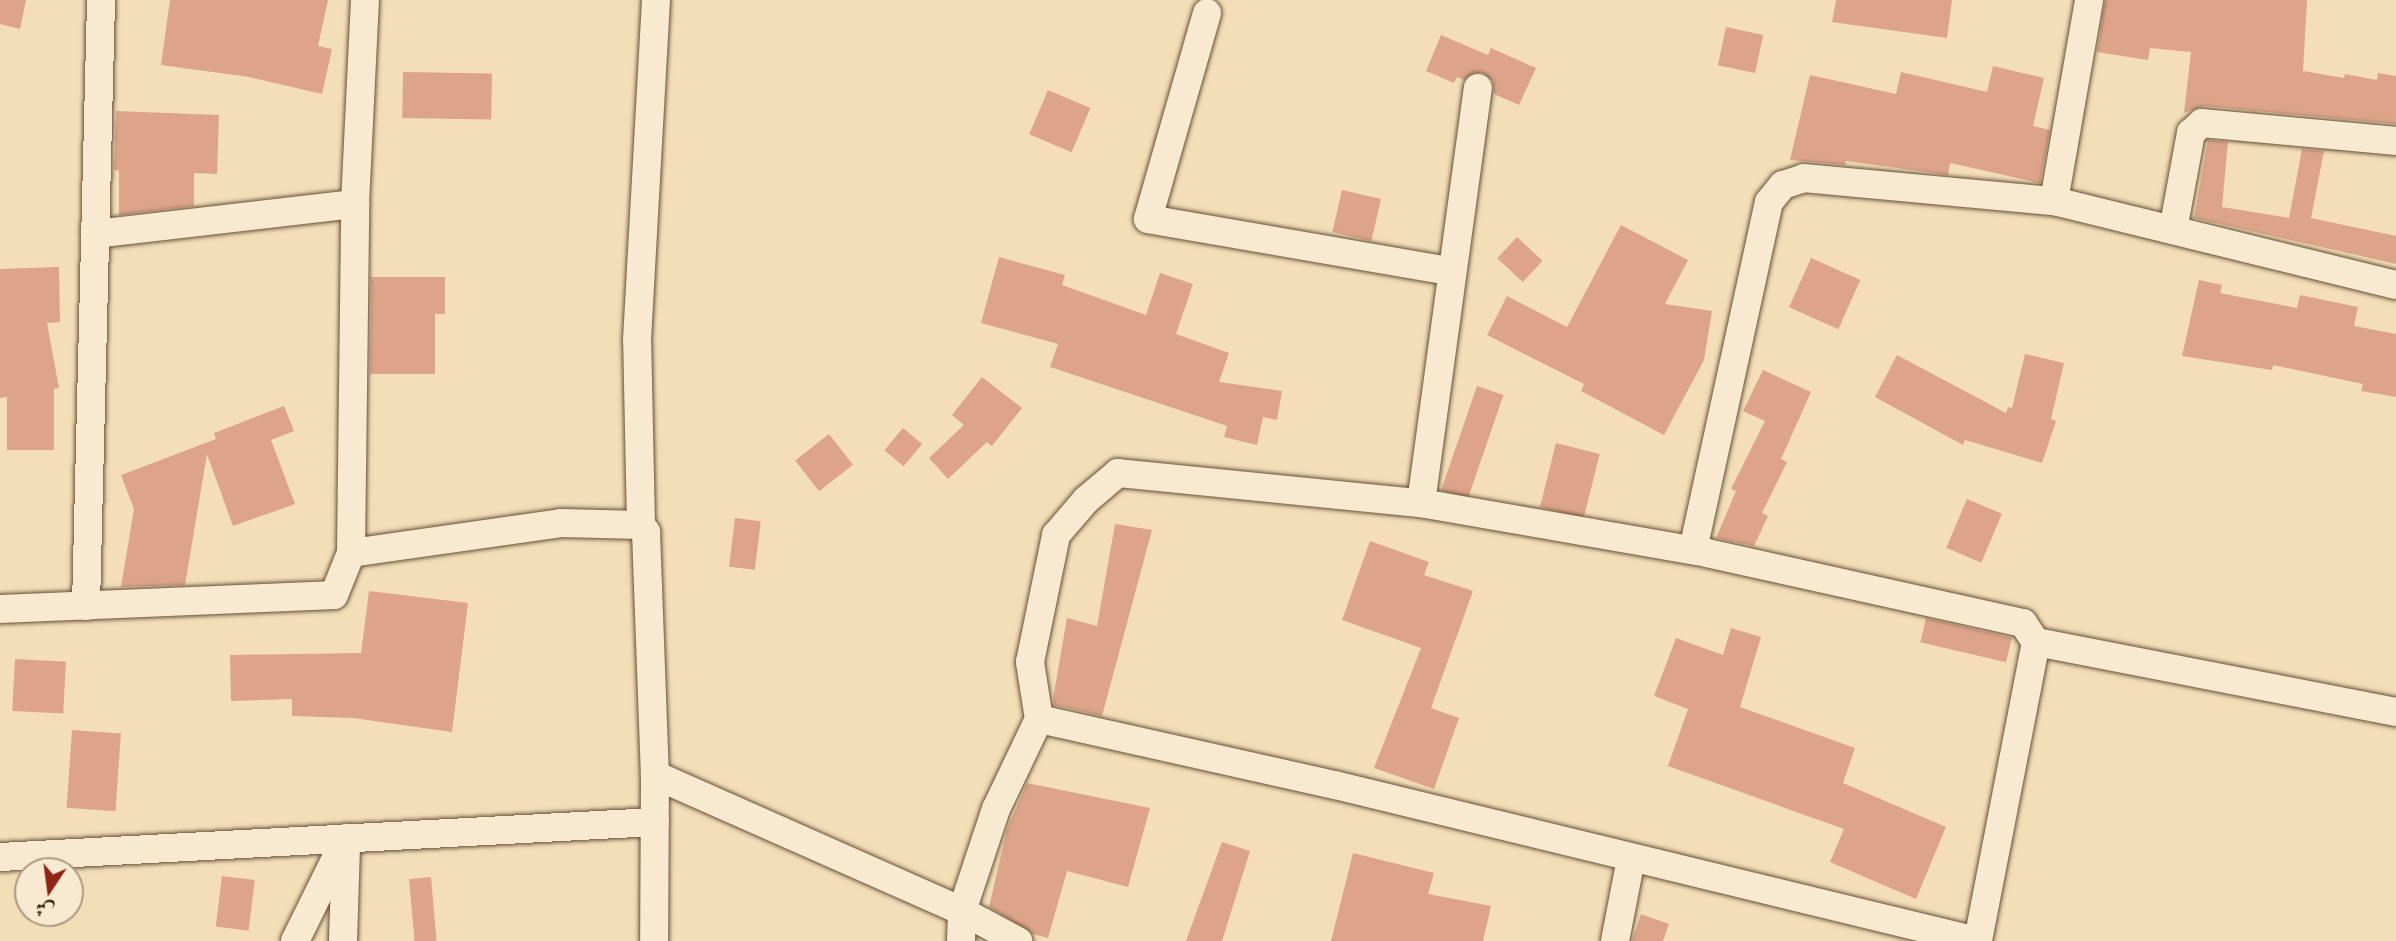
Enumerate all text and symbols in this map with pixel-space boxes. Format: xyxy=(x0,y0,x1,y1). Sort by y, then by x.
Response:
north arrow xyxy=(14,857,84,927)
text: ش xyxy=(32,895,57,926)

